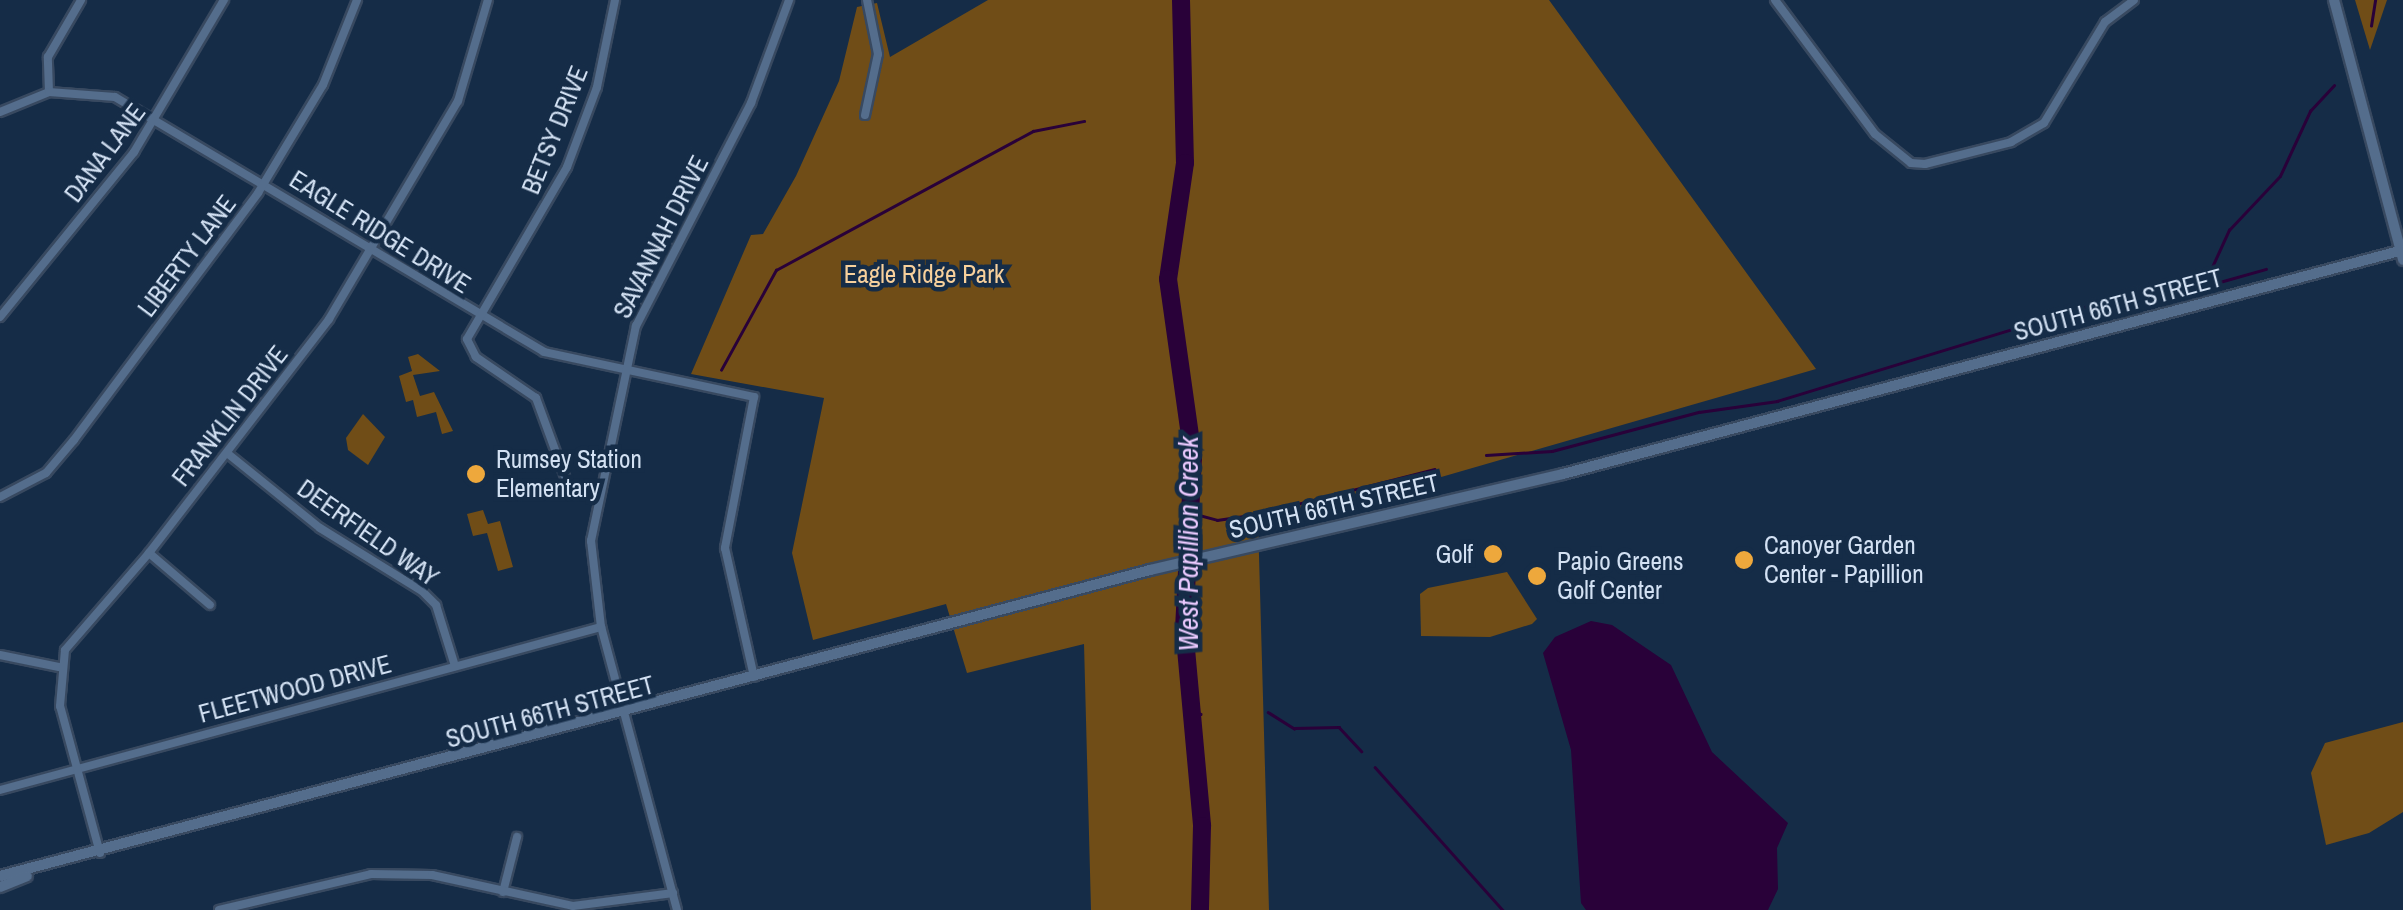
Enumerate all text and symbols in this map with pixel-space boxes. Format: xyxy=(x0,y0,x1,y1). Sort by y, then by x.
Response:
street label: BETSY DRIVE xyxy=(516,62,594,198)
street label: DANA LANE xyxy=(58,98,152,208)
street label: SAVANNAH DRIVE xyxy=(607,151,715,323)
street label: EAGLE RIDGE DRIVE xyxy=(284,164,476,300)
street label: LIBERTY LANE xyxy=(132,189,242,323)
park label: Eagle Ridge Park xyxy=(844,259,1004,289)
street label: SOUTH 66TH STREET xyxy=(2011,263,2225,347)
street label: FRANKLIN DRIVE xyxy=(166,340,294,492)
water label: West Papillion Creek xyxy=(1171,436,1205,652)
place label: Rumsey Station Elementary xyxy=(496,445,642,504)
marker: Rumsey Station Elementary xyxy=(465,463,487,485)
street label: SOUTH 66TH STREET xyxy=(1226,467,1442,545)
street label: DEERFIELD WAY xyxy=(292,473,444,593)
place label: Canoyer Garden Center - Papillion xyxy=(1764,531,1924,590)
place label: Golf xyxy=(1435,539,1473,569)
marker: Golf xyxy=(1482,543,1504,565)
place label: Papio Greens Golf Center xyxy=(1557,547,1683,606)
marker: Canoyer Garden Center - Papillion xyxy=(1733,549,1755,571)
marker: Papio Greens Golf Center xyxy=(1526,565,1548,587)
street label: FLEETWOOD DRIVE xyxy=(195,649,395,729)
street label: SOUTH 66TH STREET xyxy=(443,670,657,754)

